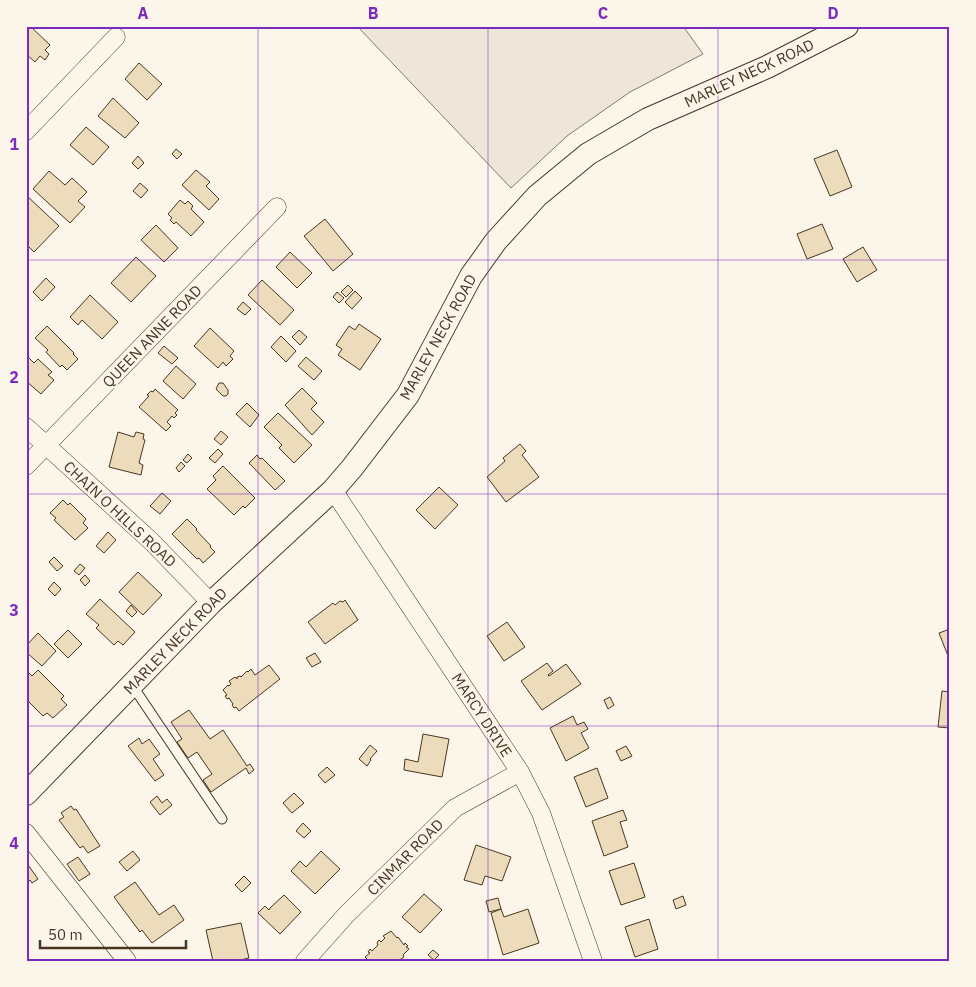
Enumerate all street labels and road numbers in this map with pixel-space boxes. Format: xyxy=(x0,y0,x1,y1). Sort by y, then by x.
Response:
street label: MARLEY NECK ROAD xyxy=(681,35,817,111)
street label: MARLEY NECK ROAD xyxy=(396,271,480,403)
street label: QUEEN ANNE ROAD xyxy=(98,281,206,391)
street label: CHAIN O HILLS ROAD xyxy=(60,457,180,571)
street label: MARLEY NECK ROAD xyxy=(119,584,231,698)
street label: MARCY DRIVE xyxy=(448,669,516,761)
street label: CINMAR ROAD xyxy=(363,815,447,899)

